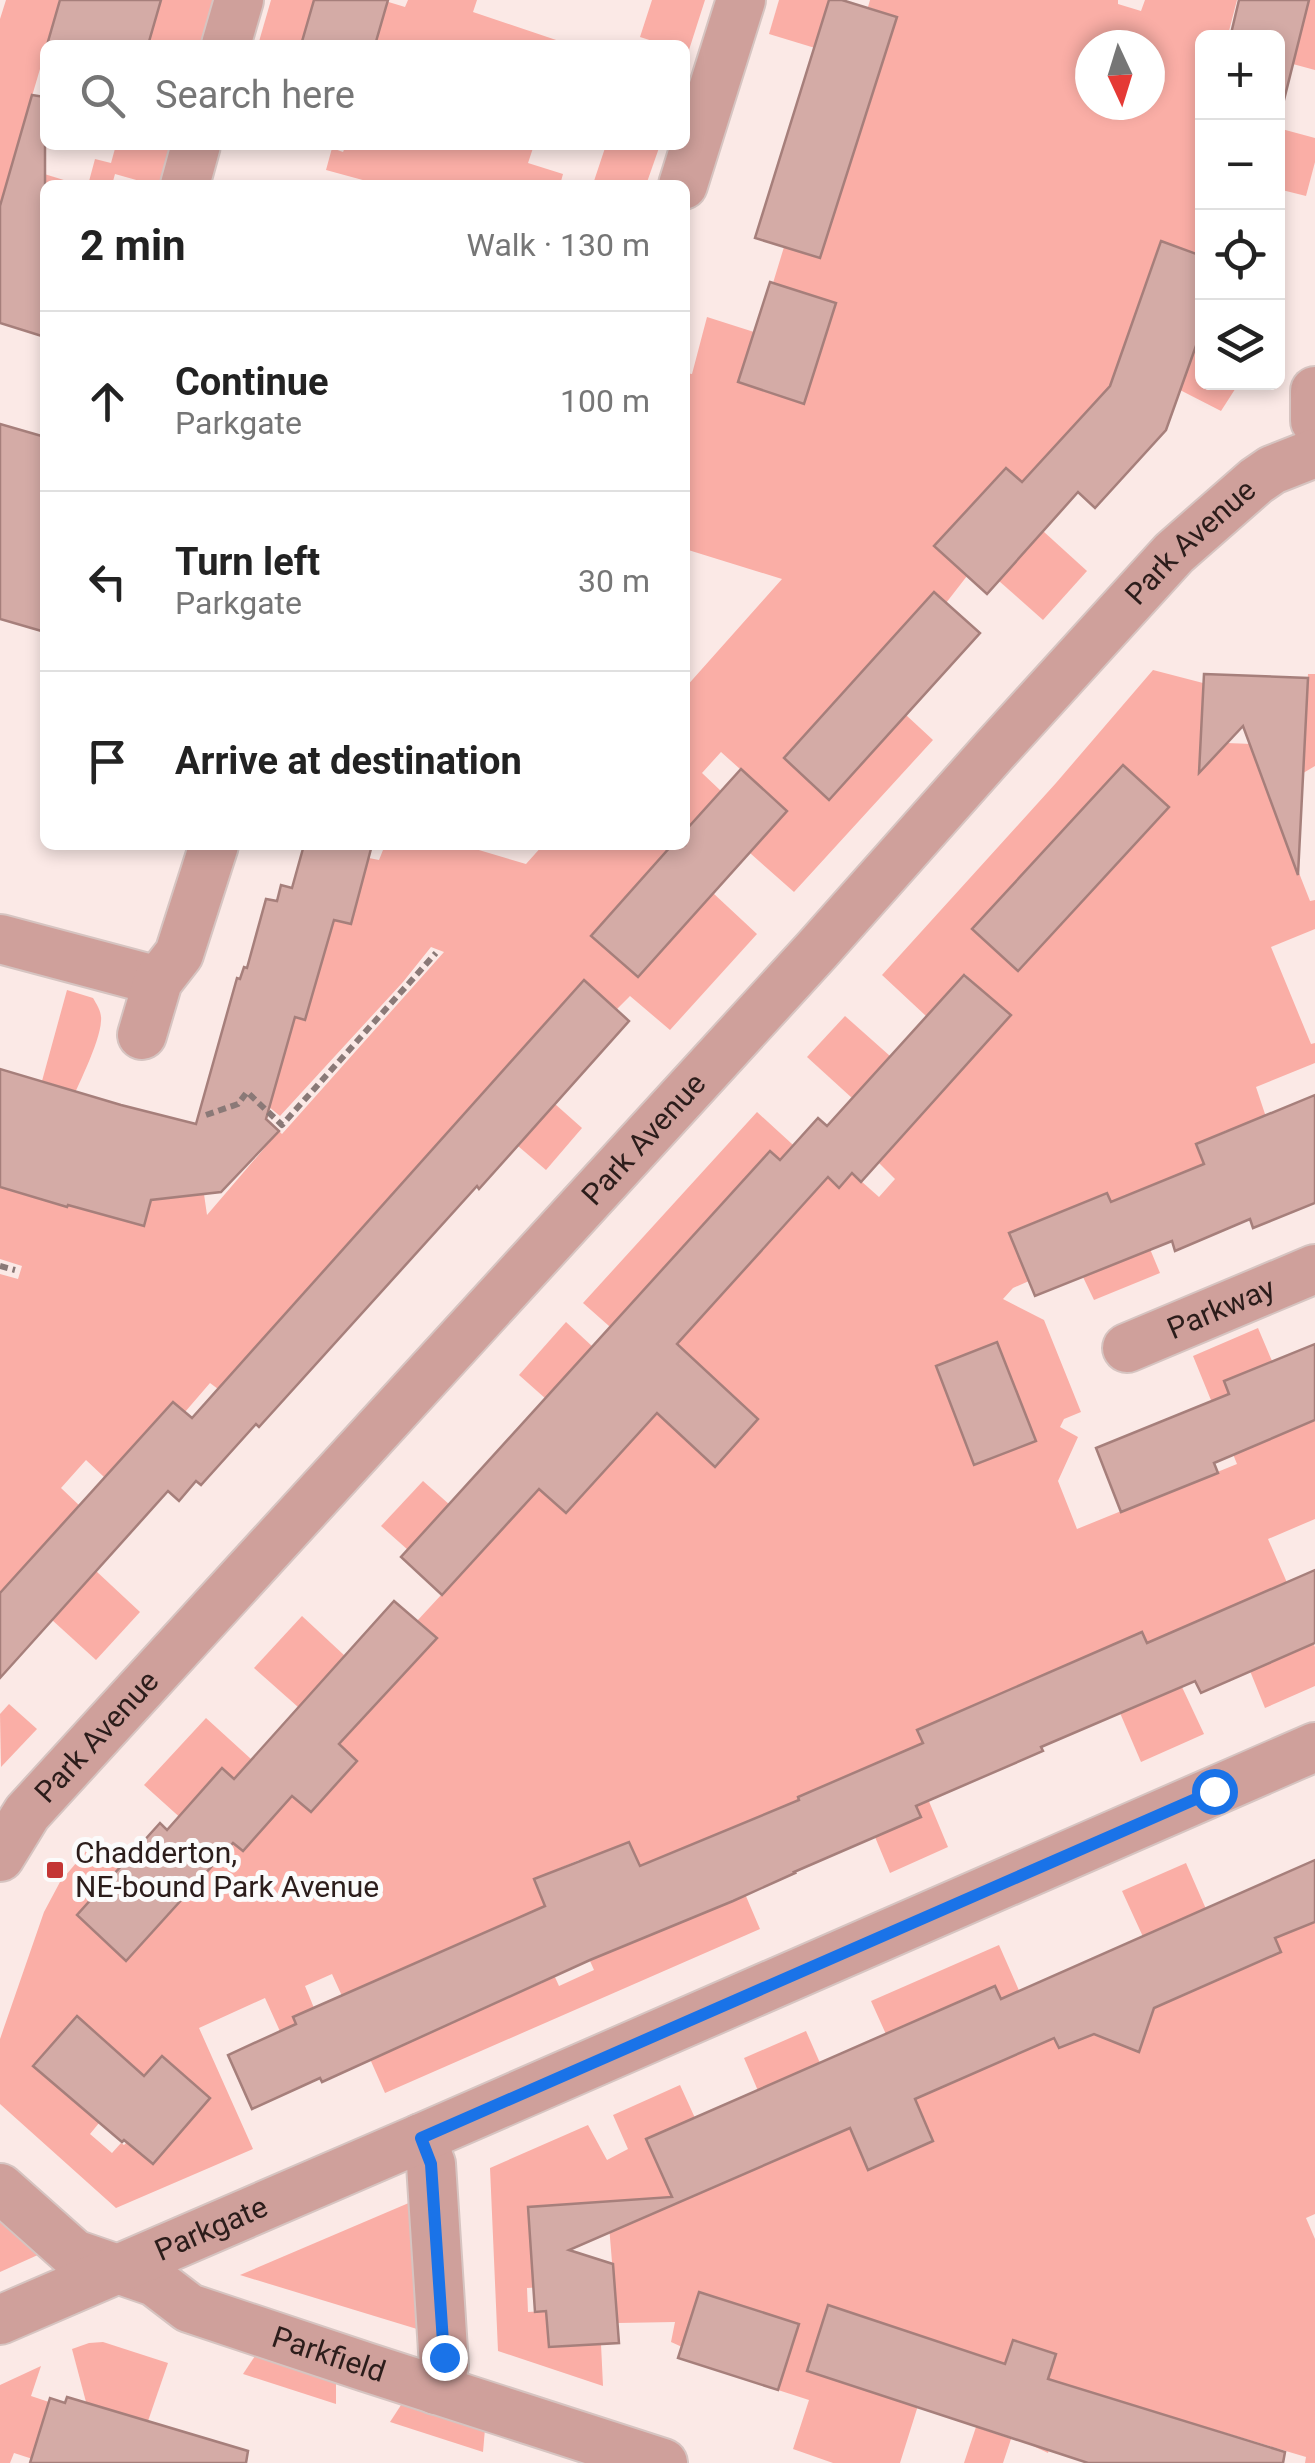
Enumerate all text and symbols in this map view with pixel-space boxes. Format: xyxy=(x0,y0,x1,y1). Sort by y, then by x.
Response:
north arrow xyxy=(1075,30,1165,120)
map controls xyxy=(1195,30,1285,390)
button: + xyxy=(1195,30,1285,120)
search box xyxy=(40,40,690,150)
icon: search xyxy=(75,68,130,123)
text: Search here xyxy=(155,73,355,117)
button: − xyxy=(1195,120,1285,210)
button: locate xyxy=(1195,210,1285,300)
text: 2 min xyxy=(80,221,186,270)
text: Walk · 130 m xyxy=(467,226,650,264)
button: layers xyxy=(1195,300,1285,390)
text: Continue xyxy=(175,360,329,404)
icon: ahead xyxy=(80,374,135,429)
text: 100 m xyxy=(560,382,650,420)
text: Parkgate xyxy=(175,404,302,442)
street label: Park Avenue xyxy=(1118,472,1262,611)
text: Turn left xyxy=(175,540,320,584)
icon: left xyxy=(80,554,135,609)
text: 30 m xyxy=(578,562,650,600)
text: Parkgate xyxy=(175,584,302,622)
icon: arrive xyxy=(80,734,135,789)
text: Arrive at destination xyxy=(175,739,522,783)
street label: Park Avenue xyxy=(574,1066,712,1212)
street label: Parkway xyxy=(1162,1270,1280,1346)
street label: Park Avenue xyxy=(27,1663,165,1809)
route start xyxy=(1192,1769,1238,1815)
place label: Chadderton, NE-bound Park Avenue xyxy=(75,1835,379,1904)
marker: Chadderton, NE-bound Park Avenue xyxy=(44,1859,66,1881)
street label: Parkgate xyxy=(149,2189,273,2268)
street label: Parkfield xyxy=(268,2319,390,2389)
route end xyxy=(422,2335,468,2381)

